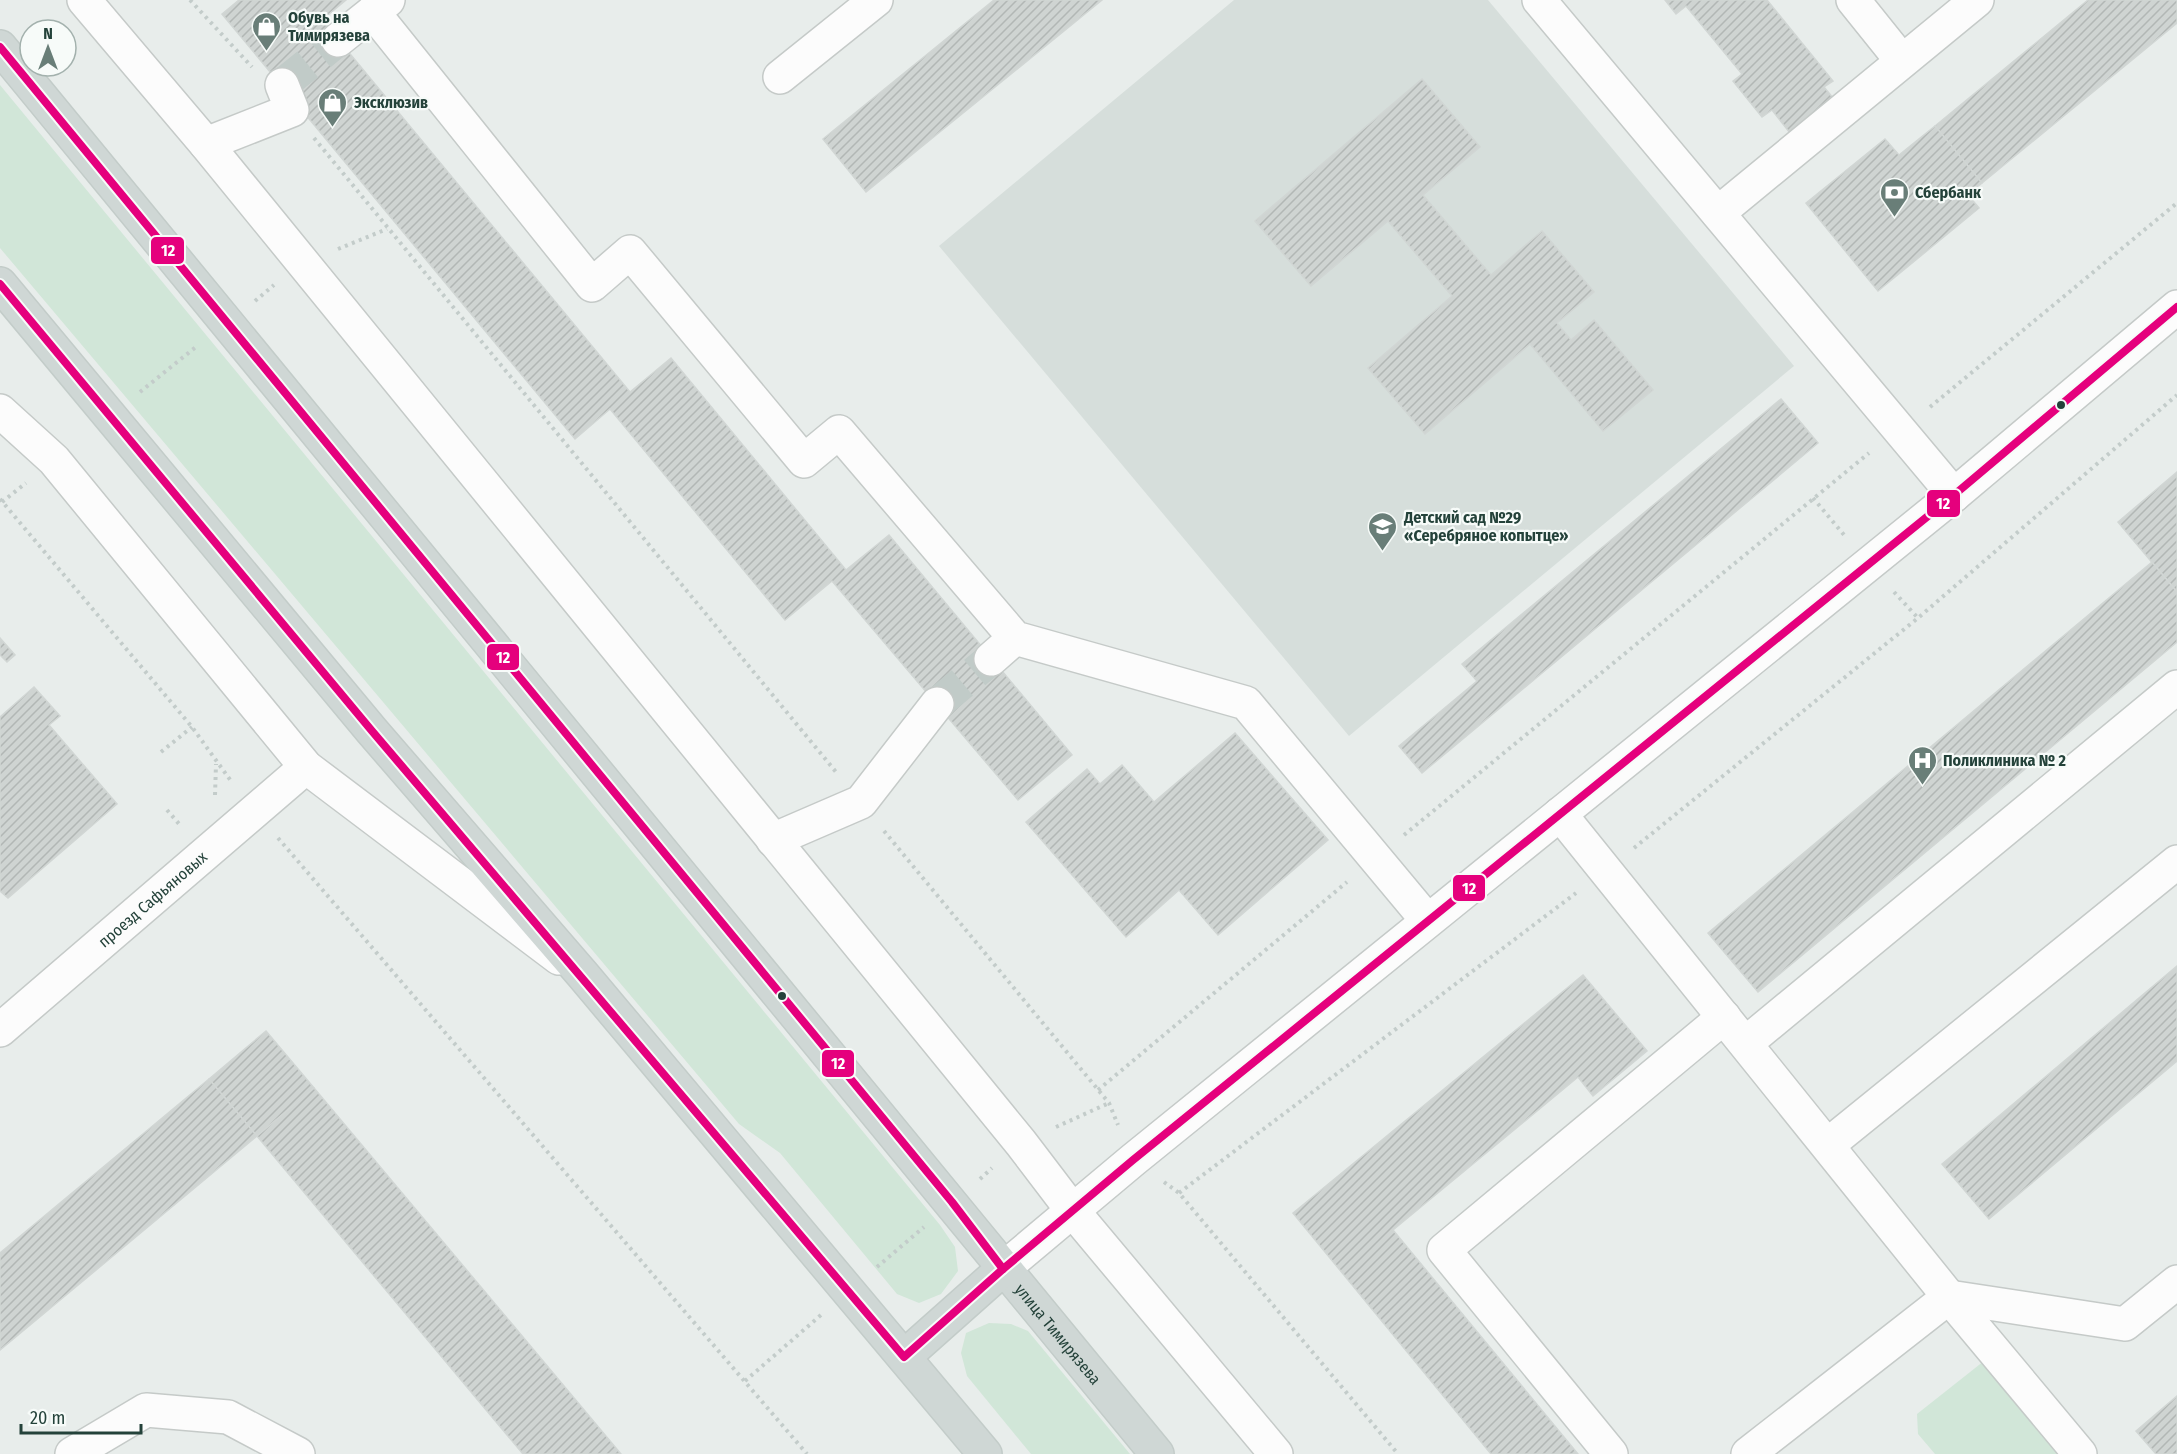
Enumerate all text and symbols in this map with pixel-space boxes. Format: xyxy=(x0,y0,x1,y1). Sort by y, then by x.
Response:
place label: Обувь на Тимирязева xyxy=(288,8,370,45)
shop icon: Обувь на Тимирязева xyxy=(251,10,283,52)
north arrow xyxy=(18,18,78,78)
text: N xyxy=(43,24,53,43)
shop icon: Эксклюзив xyxy=(317,86,349,128)
place label: Эксклюзив xyxy=(354,93,428,112)
bank icon: Сбербанк xyxy=(1878,176,1910,218)
place label: Сбербанк xyxy=(1915,183,1982,202)
line badge: 12 xyxy=(150,236,185,265)
text: 12 xyxy=(161,241,176,260)
unlabelled marker xyxy=(2055,399,2067,411)
line badge: 12 xyxy=(1926,489,1961,518)
text: 12 xyxy=(1936,494,1951,513)
place label: Детский сад №29 «Серебряное копытце» xyxy=(1403,508,1568,545)
school or university icon: Детский сад №29 «Серебряное копытце» xyxy=(1367,510,1399,552)
line badge: 12 xyxy=(486,643,520,671)
text: 12 xyxy=(496,648,511,667)
hospital icon: Поликлиника № 2 xyxy=(1906,744,1938,786)
place label: Поликлиника № 2 xyxy=(1943,751,2066,770)
street label: проезд Сафьяновых xyxy=(94,847,211,951)
line badge: 12 xyxy=(1452,874,1486,902)
text: 12 xyxy=(1462,879,1477,898)
unlabelled marker xyxy=(776,990,788,1002)
line badge: 12 xyxy=(821,1049,855,1078)
text: 12 xyxy=(831,1054,846,1073)
street label: улица Тимирязева xyxy=(1011,1280,1105,1388)
scale bar xyxy=(21,1397,141,1435)
text: 20 m xyxy=(30,1407,65,1429)

